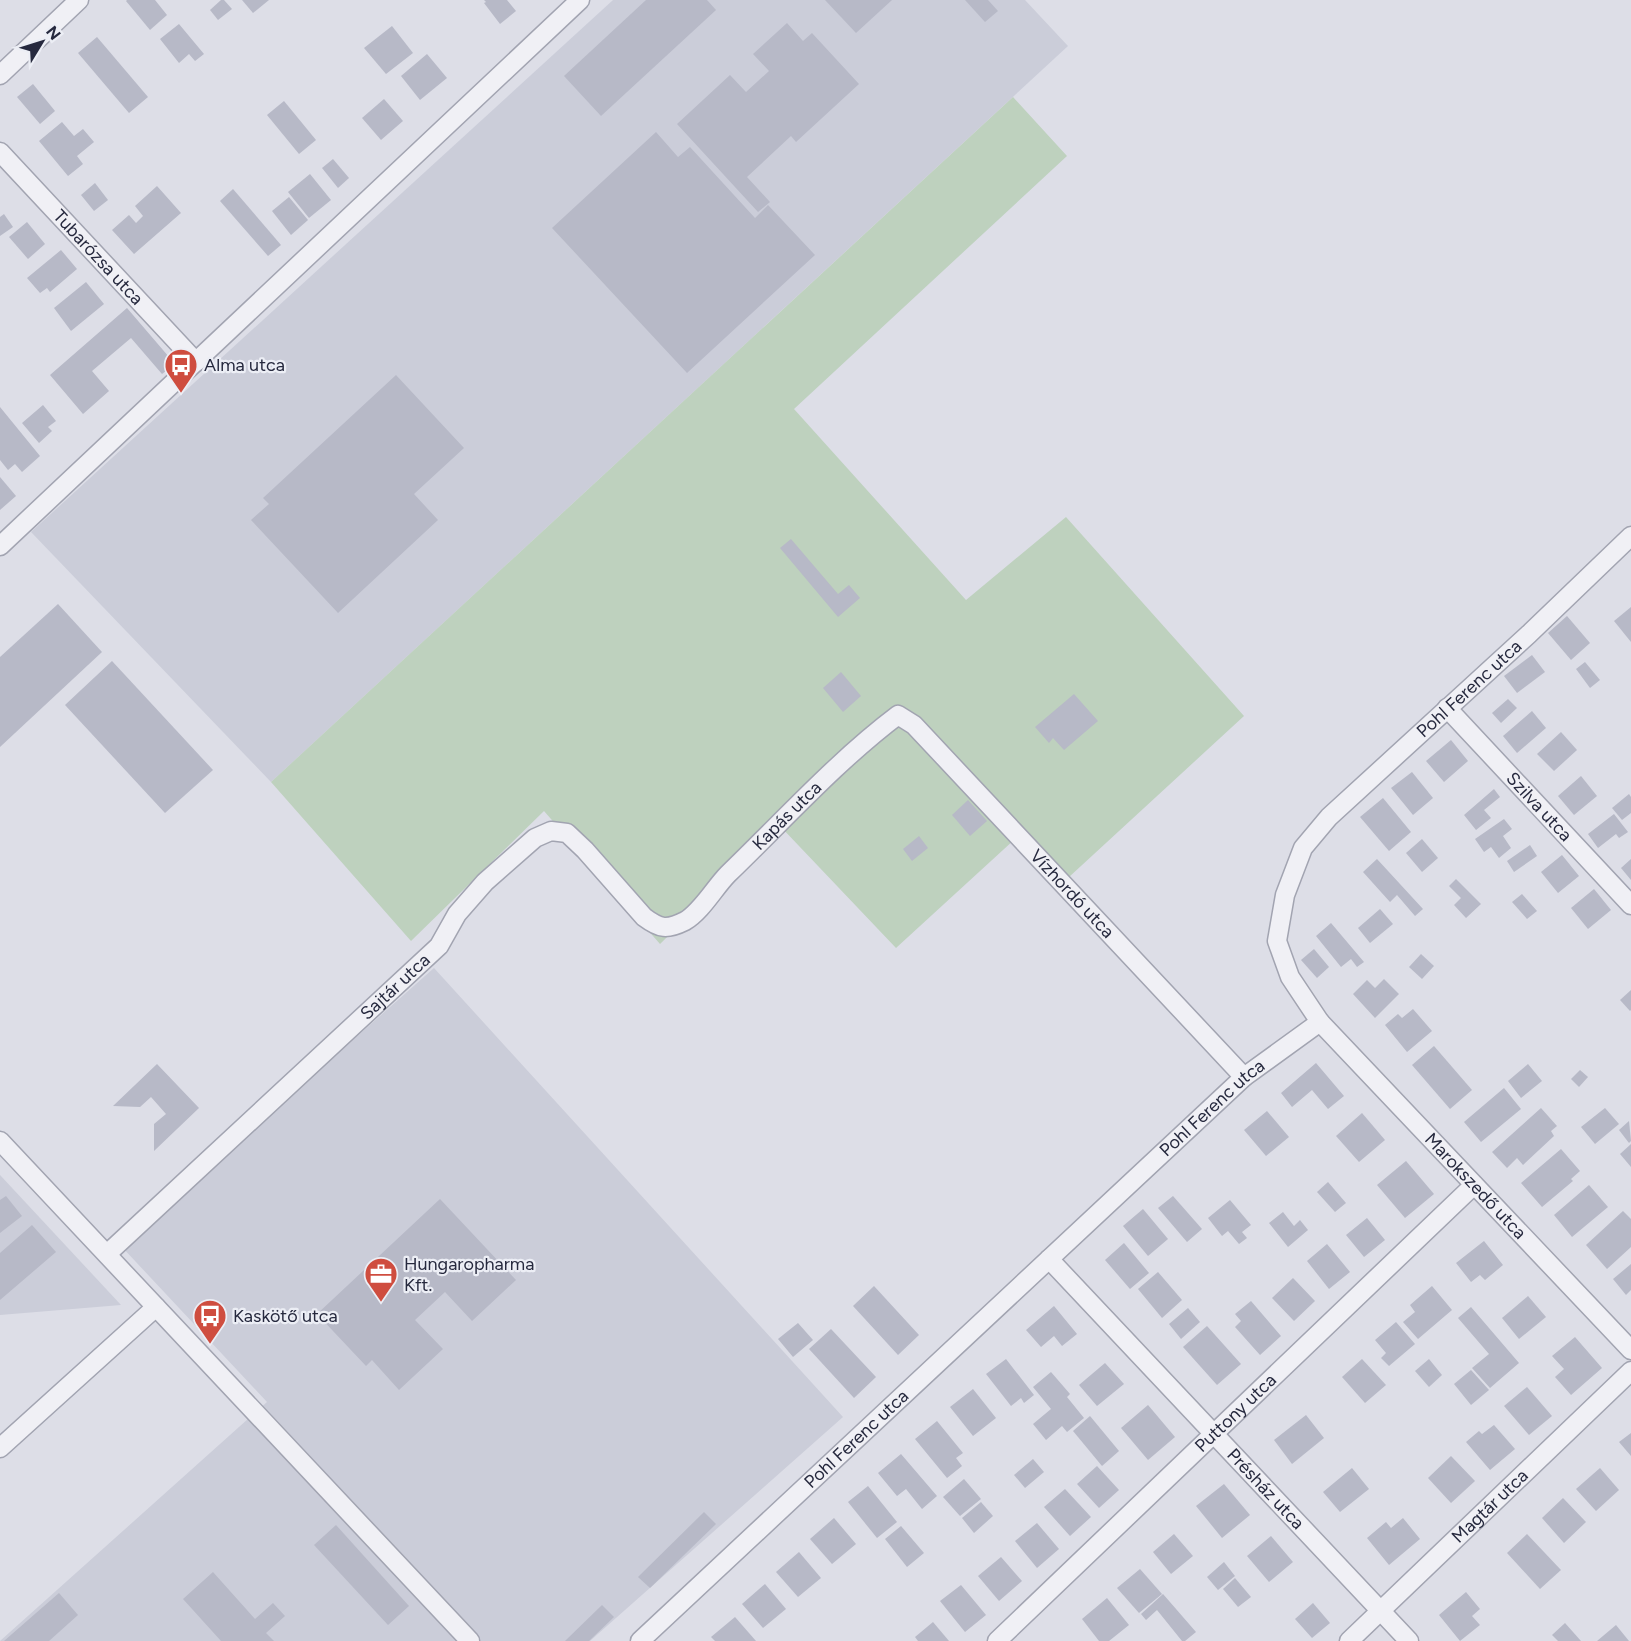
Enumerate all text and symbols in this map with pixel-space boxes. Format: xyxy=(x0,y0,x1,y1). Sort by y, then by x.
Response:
north arrow xyxy=(12,12,72,72)
text: N xyxy=(42,22,65,44)
street label: Tubarózsa utca xyxy=(49,205,148,309)
bus stop icon: Alma utca xyxy=(163,347,199,394)
place label: Alma utca xyxy=(204,354,285,376)
street label: Pohl Ferenc utca xyxy=(1412,635,1526,742)
street label: Szilva utca xyxy=(1502,768,1577,846)
street label: Kapás utca xyxy=(748,777,826,855)
street label: Vízhordó utca xyxy=(1025,845,1119,943)
street label: Sajtár utca xyxy=(356,949,435,1024)
street label: Pohl Ferenc utca xyxy=(1155,1055,1269,1161)
street label: Marokszedő utca xyxy=(1420,1128,1531,1244)
place label: Hungaropharma Kft. xyxy=(404,1253,534,1296)
office icon: Hungaropharma Kft. xyxy=(363,1256,399,1303)
bus stop icon: Kaskötő utca xyxy=(192,1298,228,1345)
place label: Kaskötő utca xyxy=(233,1305,338,1327)
street label: Puttony utca xyxy=(1190,1369,1281,1457)
street label: Pohl Ferenc utca xyxy=(800,1385,913,1493)
street label: Présház utca xyxy=(1222,1444,1309,1534)
street label: Magtár utca xyxy=(1447,1465,1533,1548)

